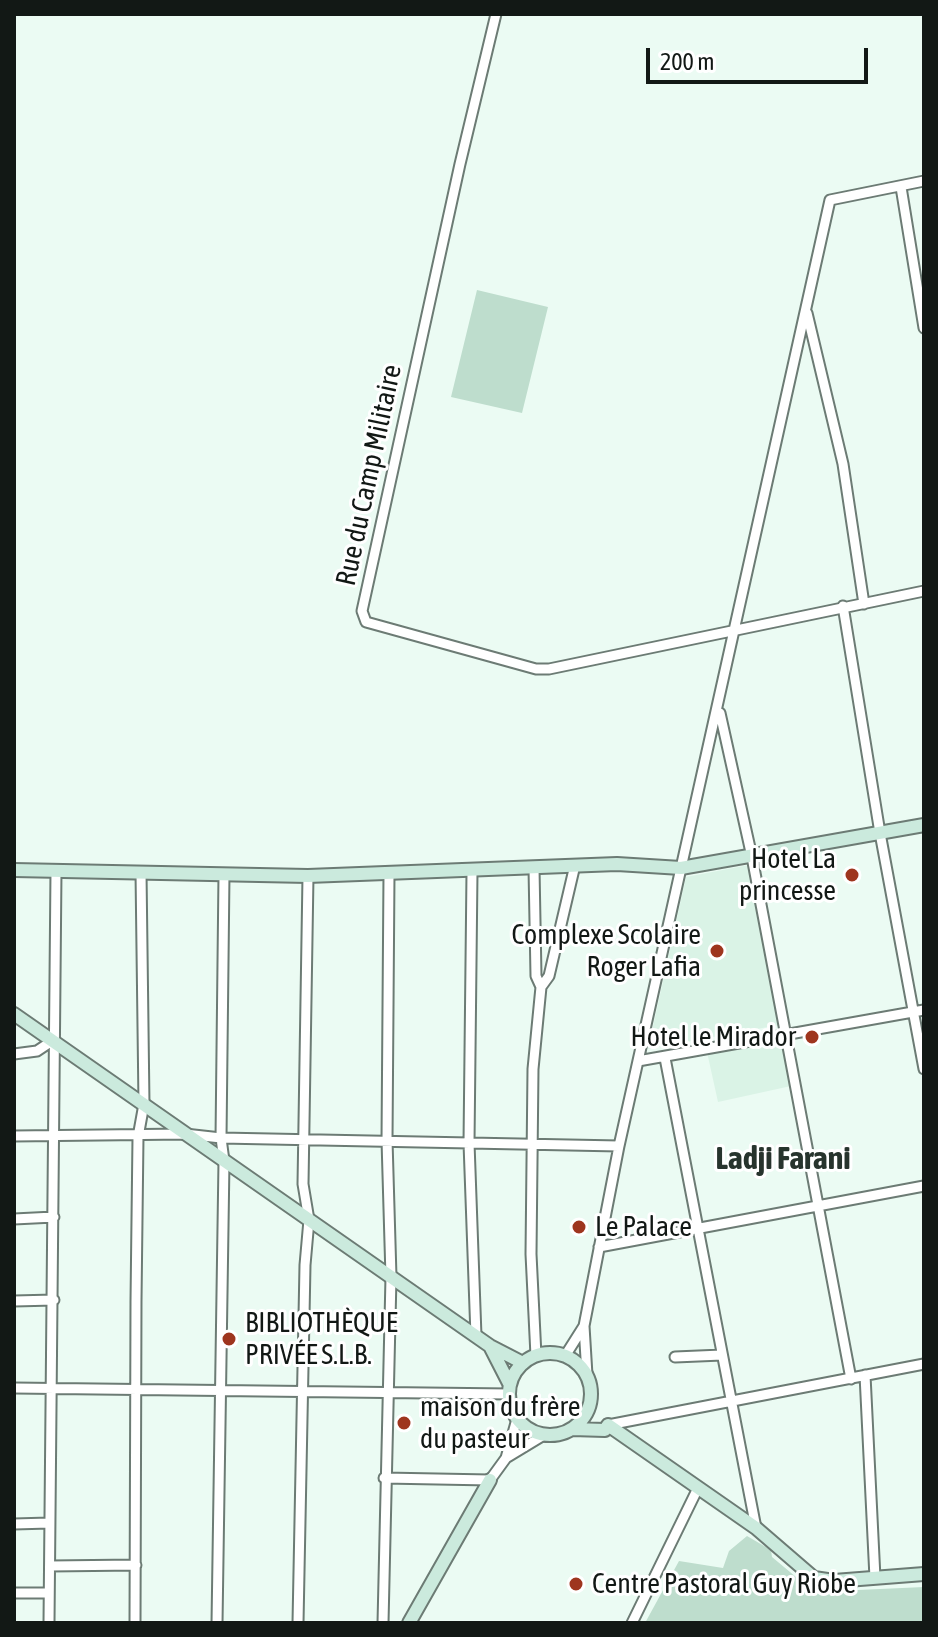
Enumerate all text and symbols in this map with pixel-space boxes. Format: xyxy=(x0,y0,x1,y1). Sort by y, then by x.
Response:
scale bar xyxy=(650,32,872,82)
text: 200 m xyxy=(660,48,714,75)
street label: Rue du Camp Militaire xyxy=(329,361,409,589)
place label: Hotel La princesse xyxy=(739,842,836,908)
marker: Hotel La princesse xyxy=(843,866,861,884)
place label: Complexe Scolaire Roger Lafia xyxy=(512,918,701,984)
marker: Complexe Scolaire Roger Lafia xyxy=(708,942,726,960)
place label: Hotel le Mirador xyxy=(631,1020,796,1054)
marker: Hotel le Mirador xyxy=(803,1028,821,1046)
district label: Ladji Farani xyxy=(715,1140,851,1178)
place label: Le Palace xyxy=(595,1210,692,1244)
marker: Le Palace xyxy=(570,1218,588,1236)
place label: BIBLIOTHÈQUE PRIVÉE S.L.B. xyxy=(245,1306,398,1372)
marker: BIBLIOTHÈQUE PRIVÉE S.L.B. xyxy=(220,1330,238,1348)
place label: maison du frère du pasteur xyxy=(420,1390,580,1456)
marker: maison du frère du pasteur xyxy=(395,1414,413,1432)
place label: Centre Pastoral Guy Riobe xyxy=(592,1567,856,1601)
marker: Centre Pastoral Guy Riobe xyxy=(567,1575,585,1593)

